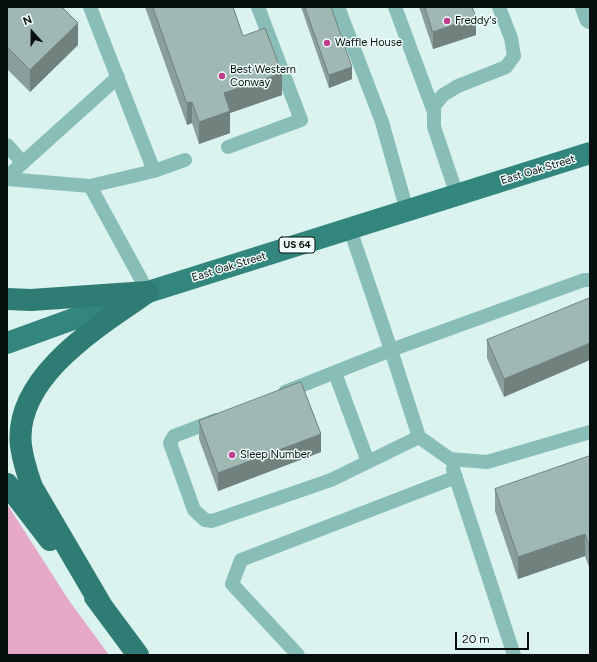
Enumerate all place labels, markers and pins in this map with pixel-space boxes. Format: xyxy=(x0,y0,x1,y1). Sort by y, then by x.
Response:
place label: Freddy's xyxy=(455,14,497,28)
marker: Freddy's xyxy=(442,16,452,26)
place label: Waffle House xyxy=(335,36,402,50)
marker: Waffle House xyxy=(322,38,332,48)
place label: Best Western Conway xyxy=(230,63,296,89)
marker: Best Western Conway xyxy=(217,71,227,81)
place label: Sleep Number xyxy=(240,448,311,462)
marker: Sleep Number xyxy=(227,450,237,460)

